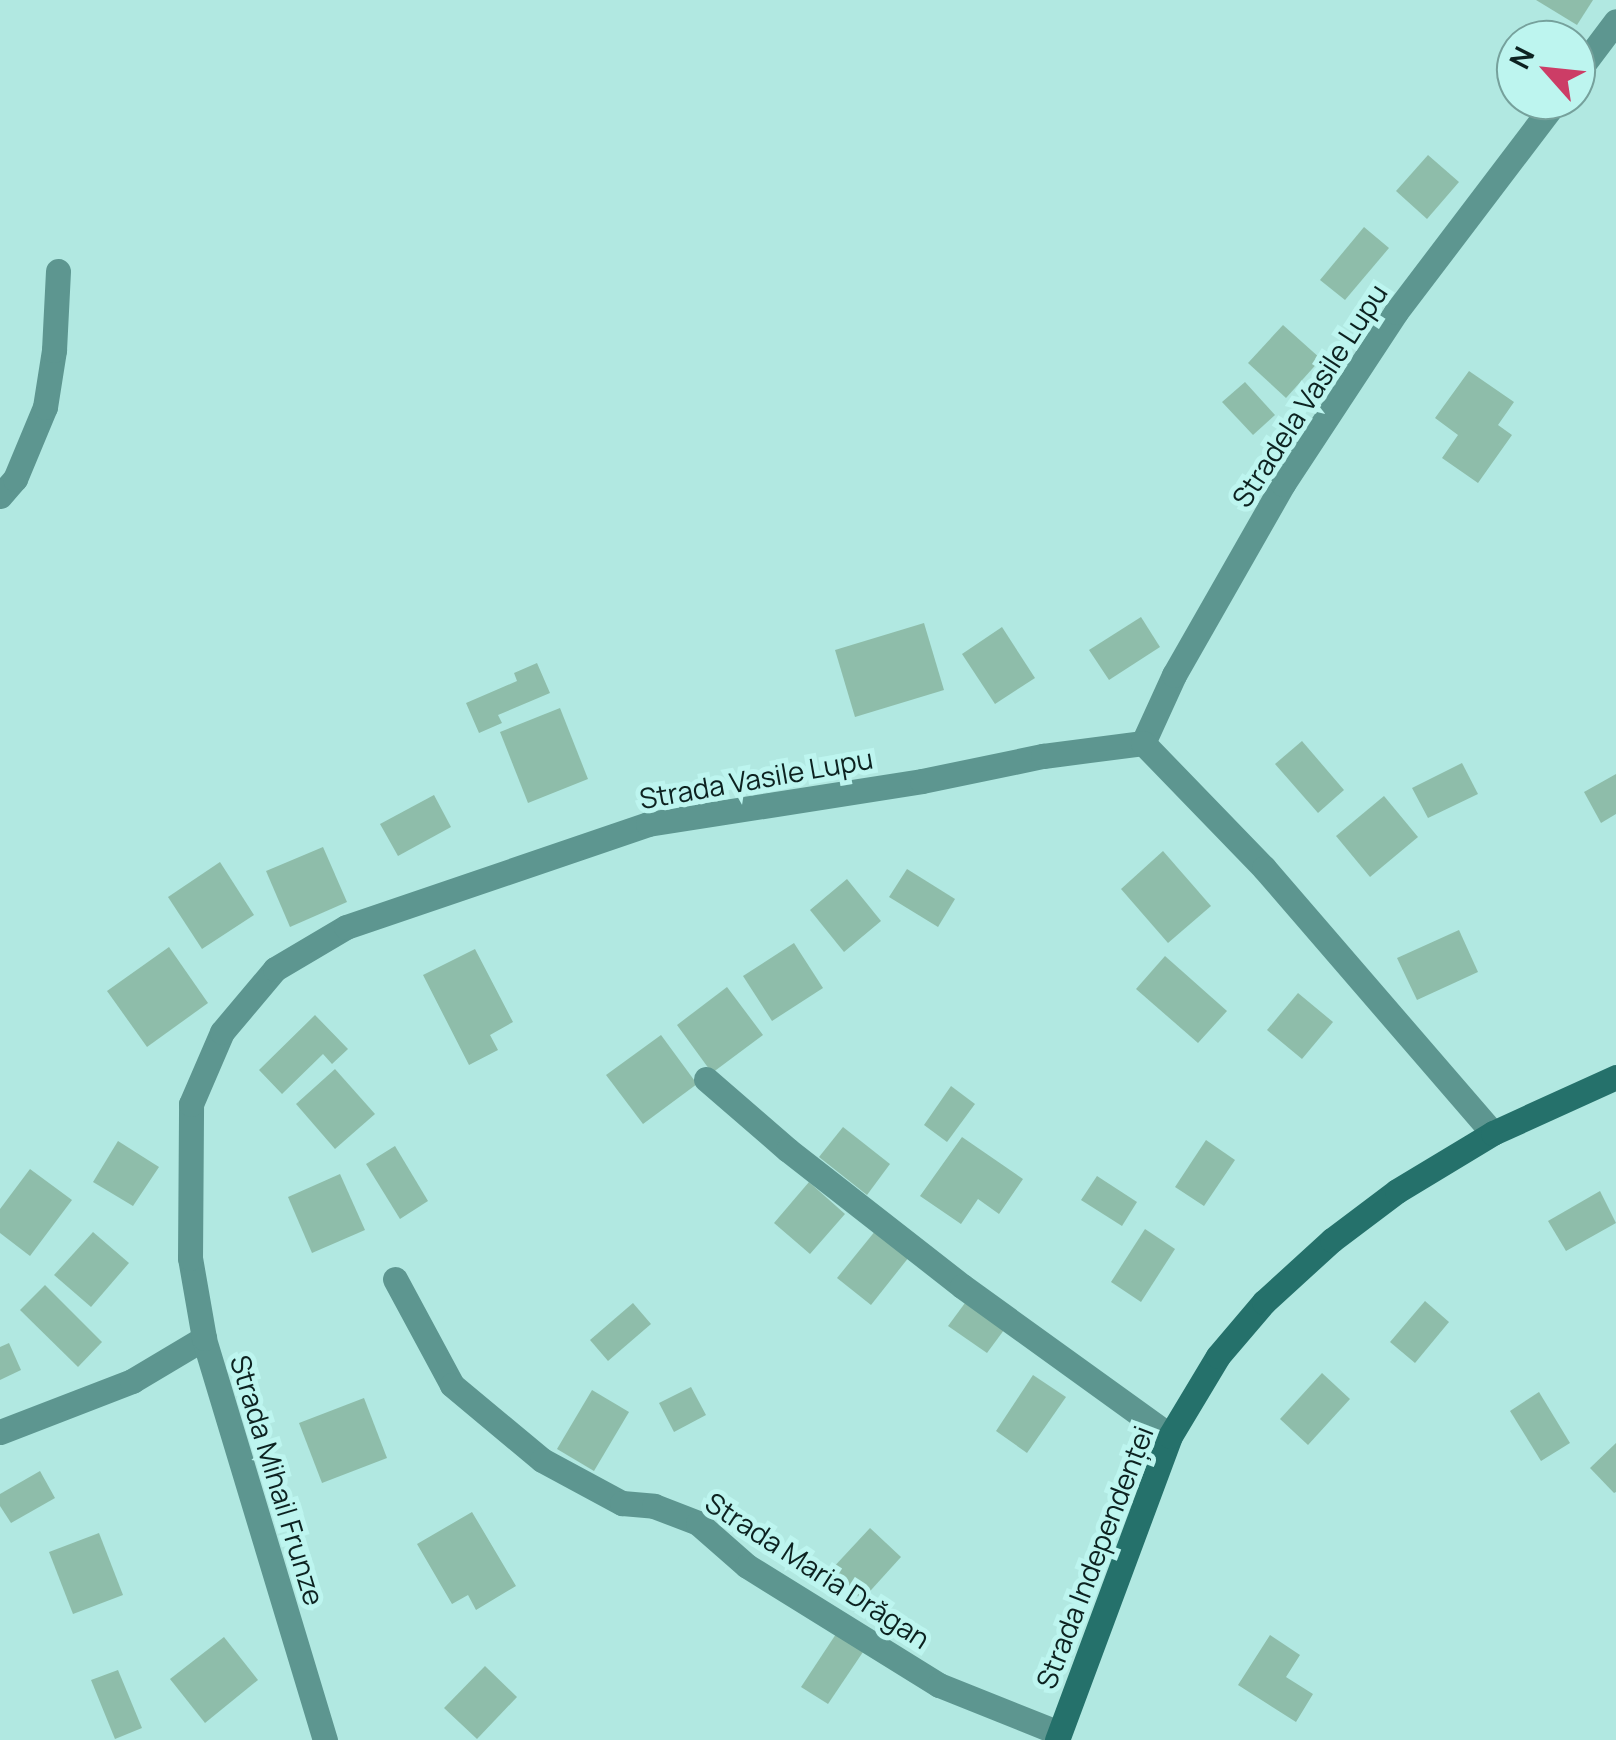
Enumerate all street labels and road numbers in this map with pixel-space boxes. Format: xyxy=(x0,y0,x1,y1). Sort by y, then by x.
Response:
street label: Stradela Vasile Lupu xyxy=(1224,277,1394,513)
street label: Strada Vasile Lupu xyxy=(637,741,875,815)
street label: Strada Mihail Frunze xyxy=(224,1351,332,1609)
street label: Strada Independenței xyxy=(1028,1421,1160,1693)
street label: Strada Maria Drăgan xyxy=(699,1485,937,1655)

